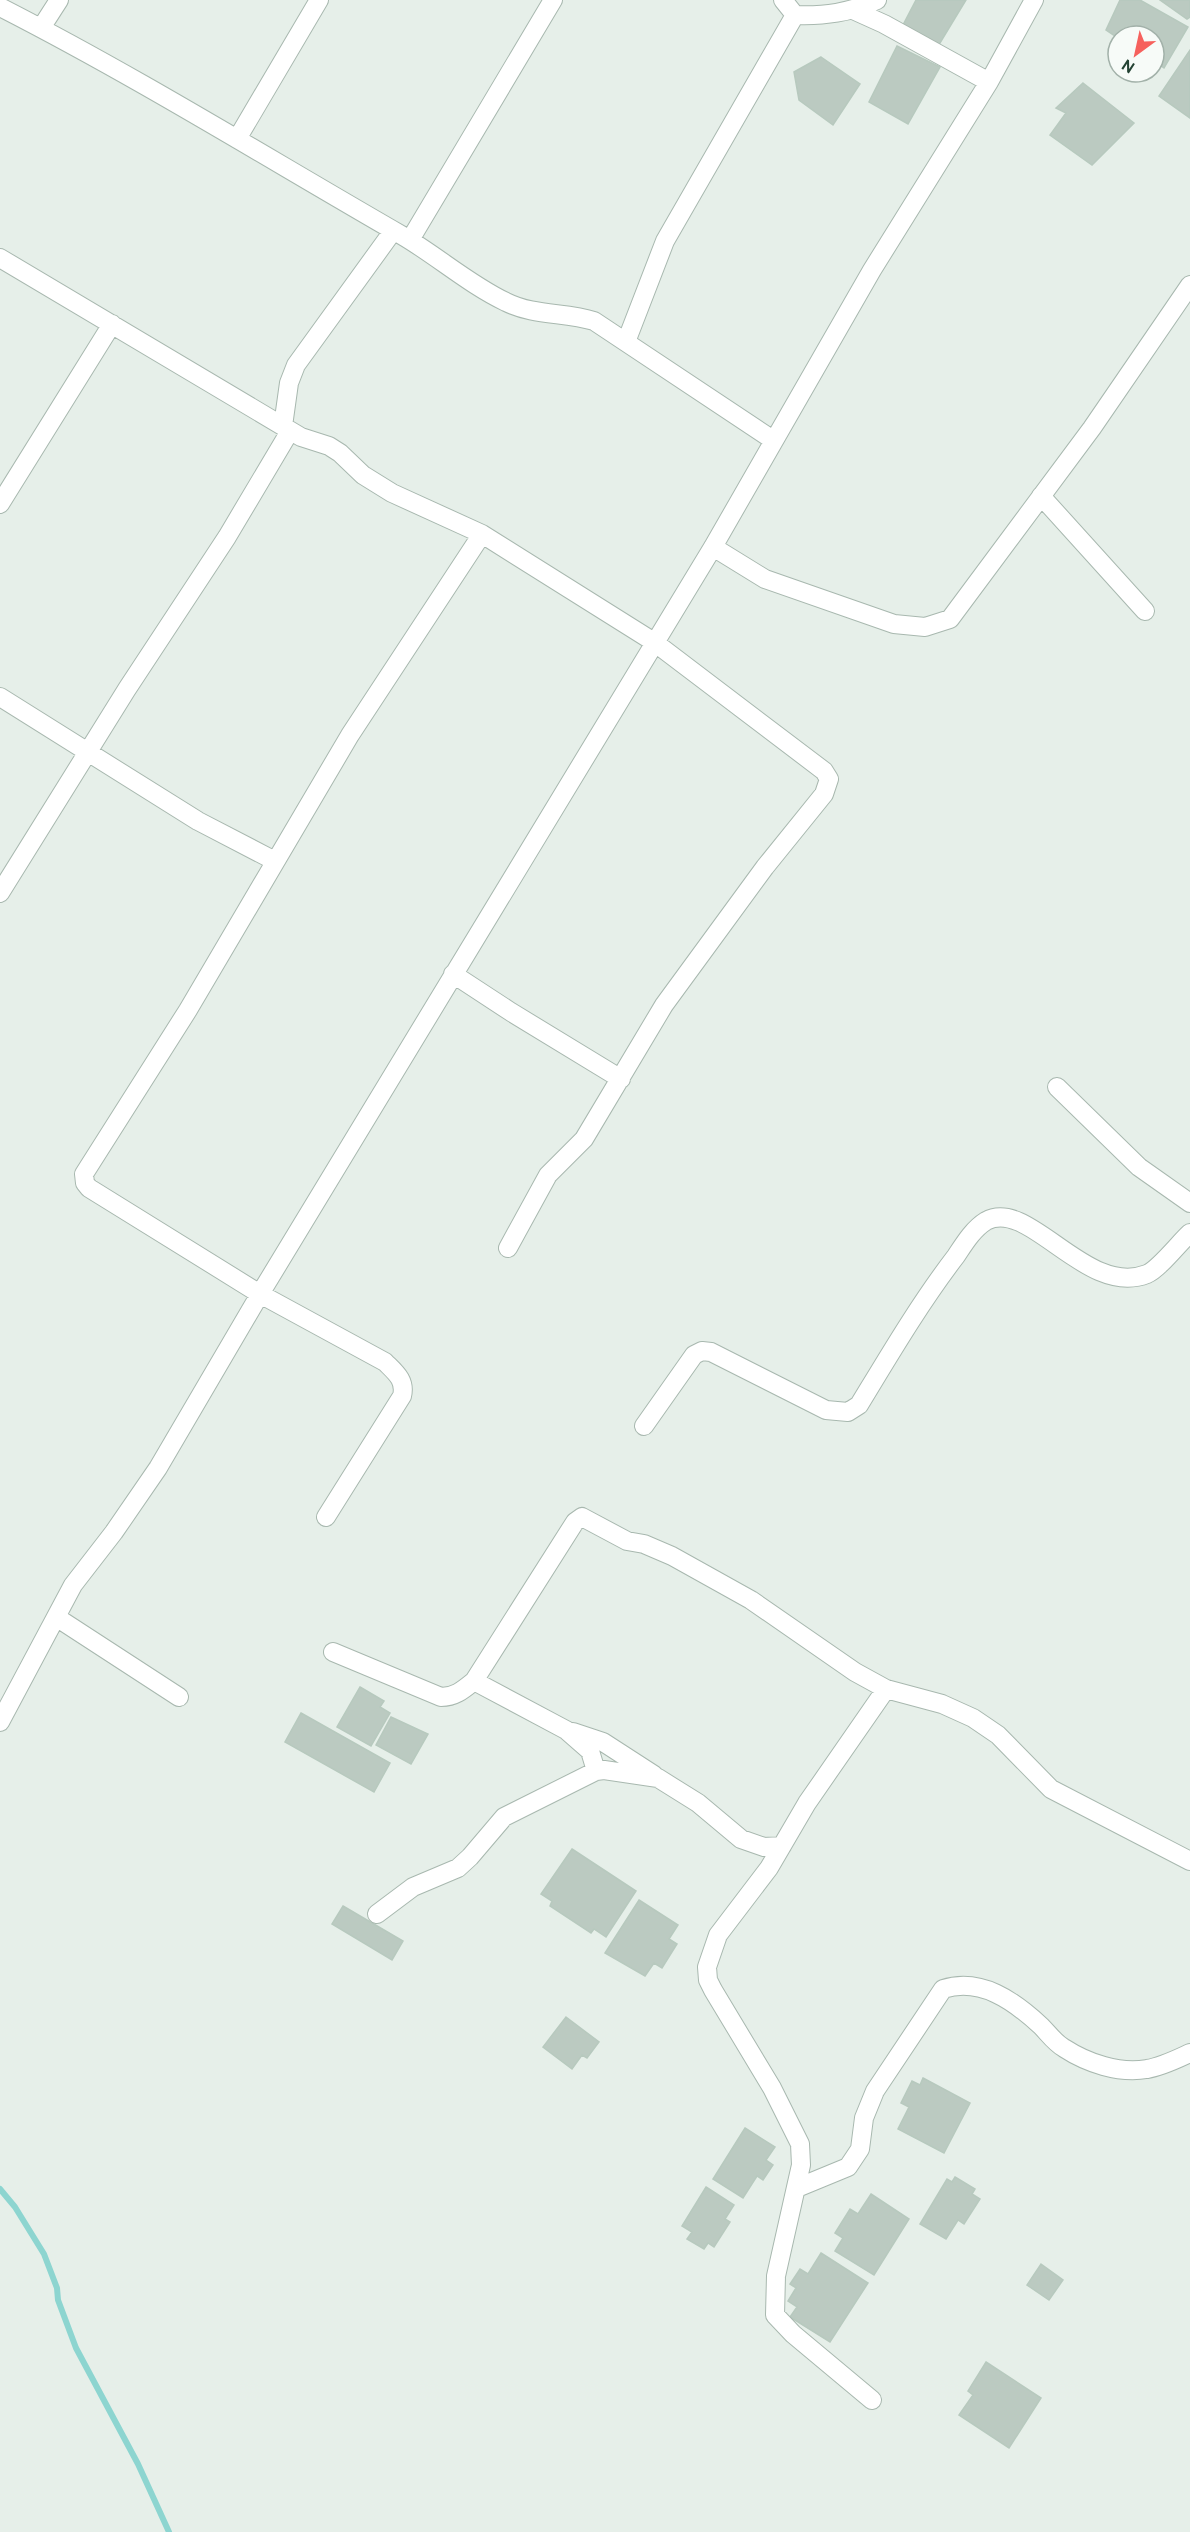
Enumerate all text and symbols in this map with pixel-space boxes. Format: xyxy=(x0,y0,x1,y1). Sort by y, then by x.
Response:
north arrow xyxy=(1106,24,1166,84)
text: N xyxy=(1119,53,1139,76)

